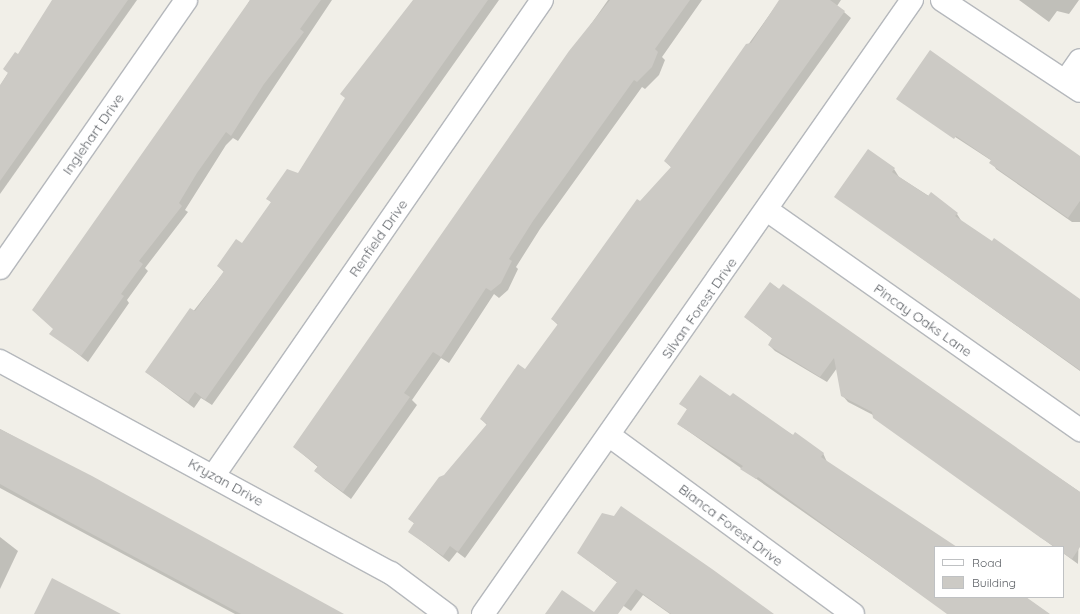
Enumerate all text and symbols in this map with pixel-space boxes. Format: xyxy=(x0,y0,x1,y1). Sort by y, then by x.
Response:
street label: Inglehart Drive xyxy=(59,90,127,178)
street label: Renfield Drive xyxy=(345,196,411,280)
street label: Silvan Forest Drive xyxy=(658,254,740,362)
street label: Pincay Oaks Lane xyxy=(871,280,975,360)
street label: Kryzan Drive xyxy=(185,454,267,510)
street label: Bianca Forest Drive xyxy=(676,480,786,570)
legend xyxy=(934,546,1064,598)
text: Road xyxy=(972,555,1002,570)
text: Building xyxy=(972,575,1016,590)

